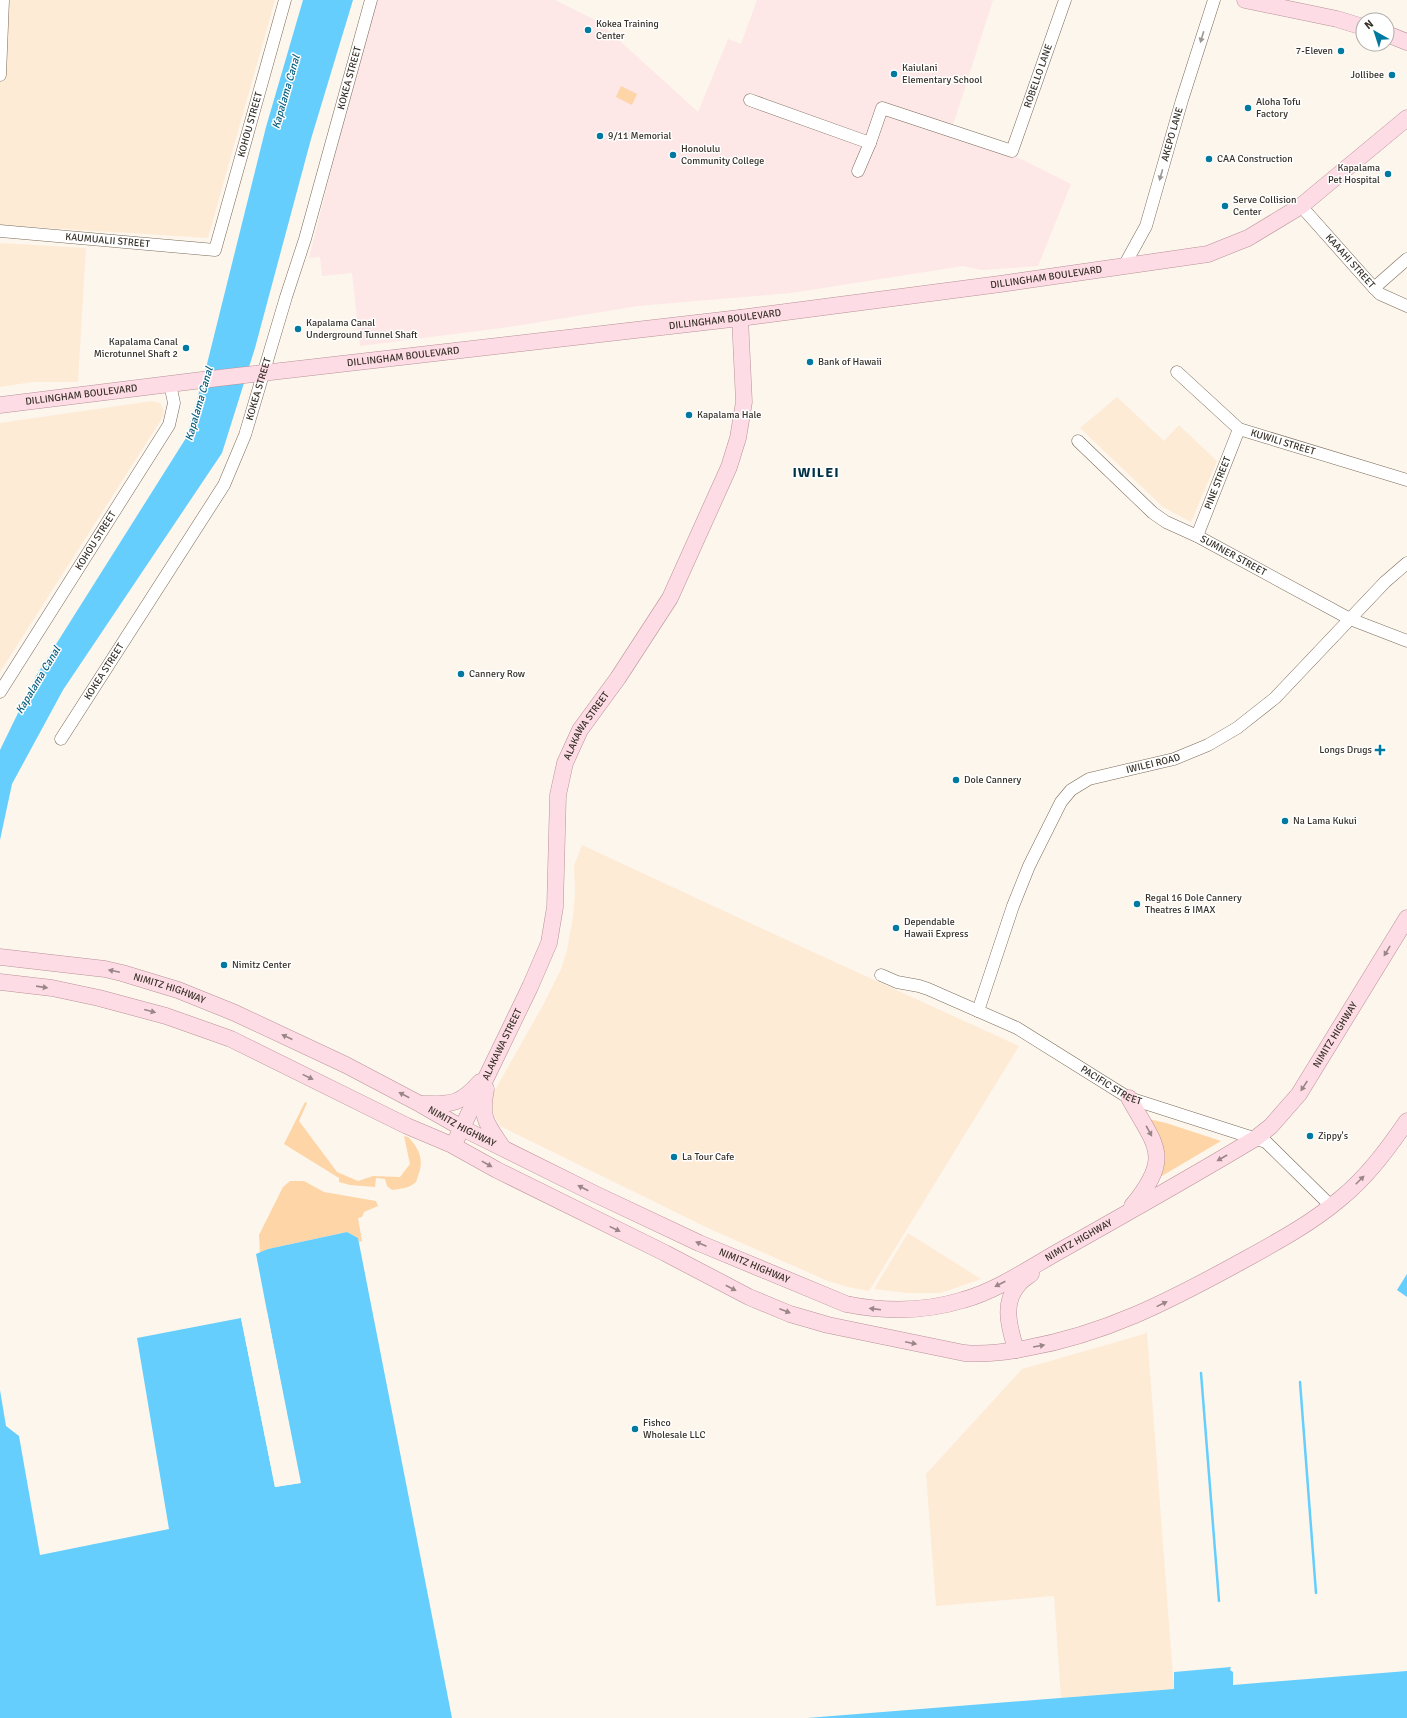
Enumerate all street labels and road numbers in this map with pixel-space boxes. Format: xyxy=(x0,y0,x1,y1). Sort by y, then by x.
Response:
street label: ROBELLO LANE xyxy=(1022,42,1055,109)
street label: KOKEA STREET xyxy=(335,45,364,111)
street label: KOHOU STREET xyxy=(235,91,265,159)
street label: AKEPO LANE xyxy=(1159,105,1186,163)
street label: KAUMUALII STREET xyxy=(65,231,150,250)
street label: KAAAHI STREET xyxy=(1323,232,1378,291)
street label: DILLINGHAM BOULEVARD xyxy=(990,263,1103,291)
street label: DILLINGHAM BOULEVARD xyxy=(668,307,782,332)
street label: DILLINGHAM BOULEVARD xyxy=(346,344,460,369)
street label: KOKEA STREET xyxy=(244,356,274,422)
street label: DILLINGHAM BOULEVARD xyxy=(25,382,138,408)
street label: KUWILI STREET xyxy=(1249,427,1317,458)
street label: PINE STREET xyxy=(1202,455,1234,511)
street label: KOHOU STREET xyxy=(73,509,119,572)
street label: SUMNER STREET xyxy=(1198,533,1268,578)
street label: KOKEA STREET xyxy=(82,641,127,702)
street label: ALAKAWA STREET xyxy=(561,689,612,762)
street label: IWILEI ROAD xyxy=(1125,751,1182,776)
street label: NIMITZ HIGHWAY xyxy=(132,971,207,1006)
street label: NIMITZ HIGHWAY xyxy=(1311,1000,1360,1070)
street label: ALAKAWA STREET xyxy=(480,1006,525,1082)
street label: PACIFIC STREET xyxy=(1078,1063,1143,1108)
street label: NIMITZ HIGHWAY xyxy=(426,1104,498,1150)
street label: NIMITZ HIGHWAY xyxy=(1043,1217,1114,1264)
street label: NIMITZ HIGHWAY xyxy=(717,1246,791,1286)

